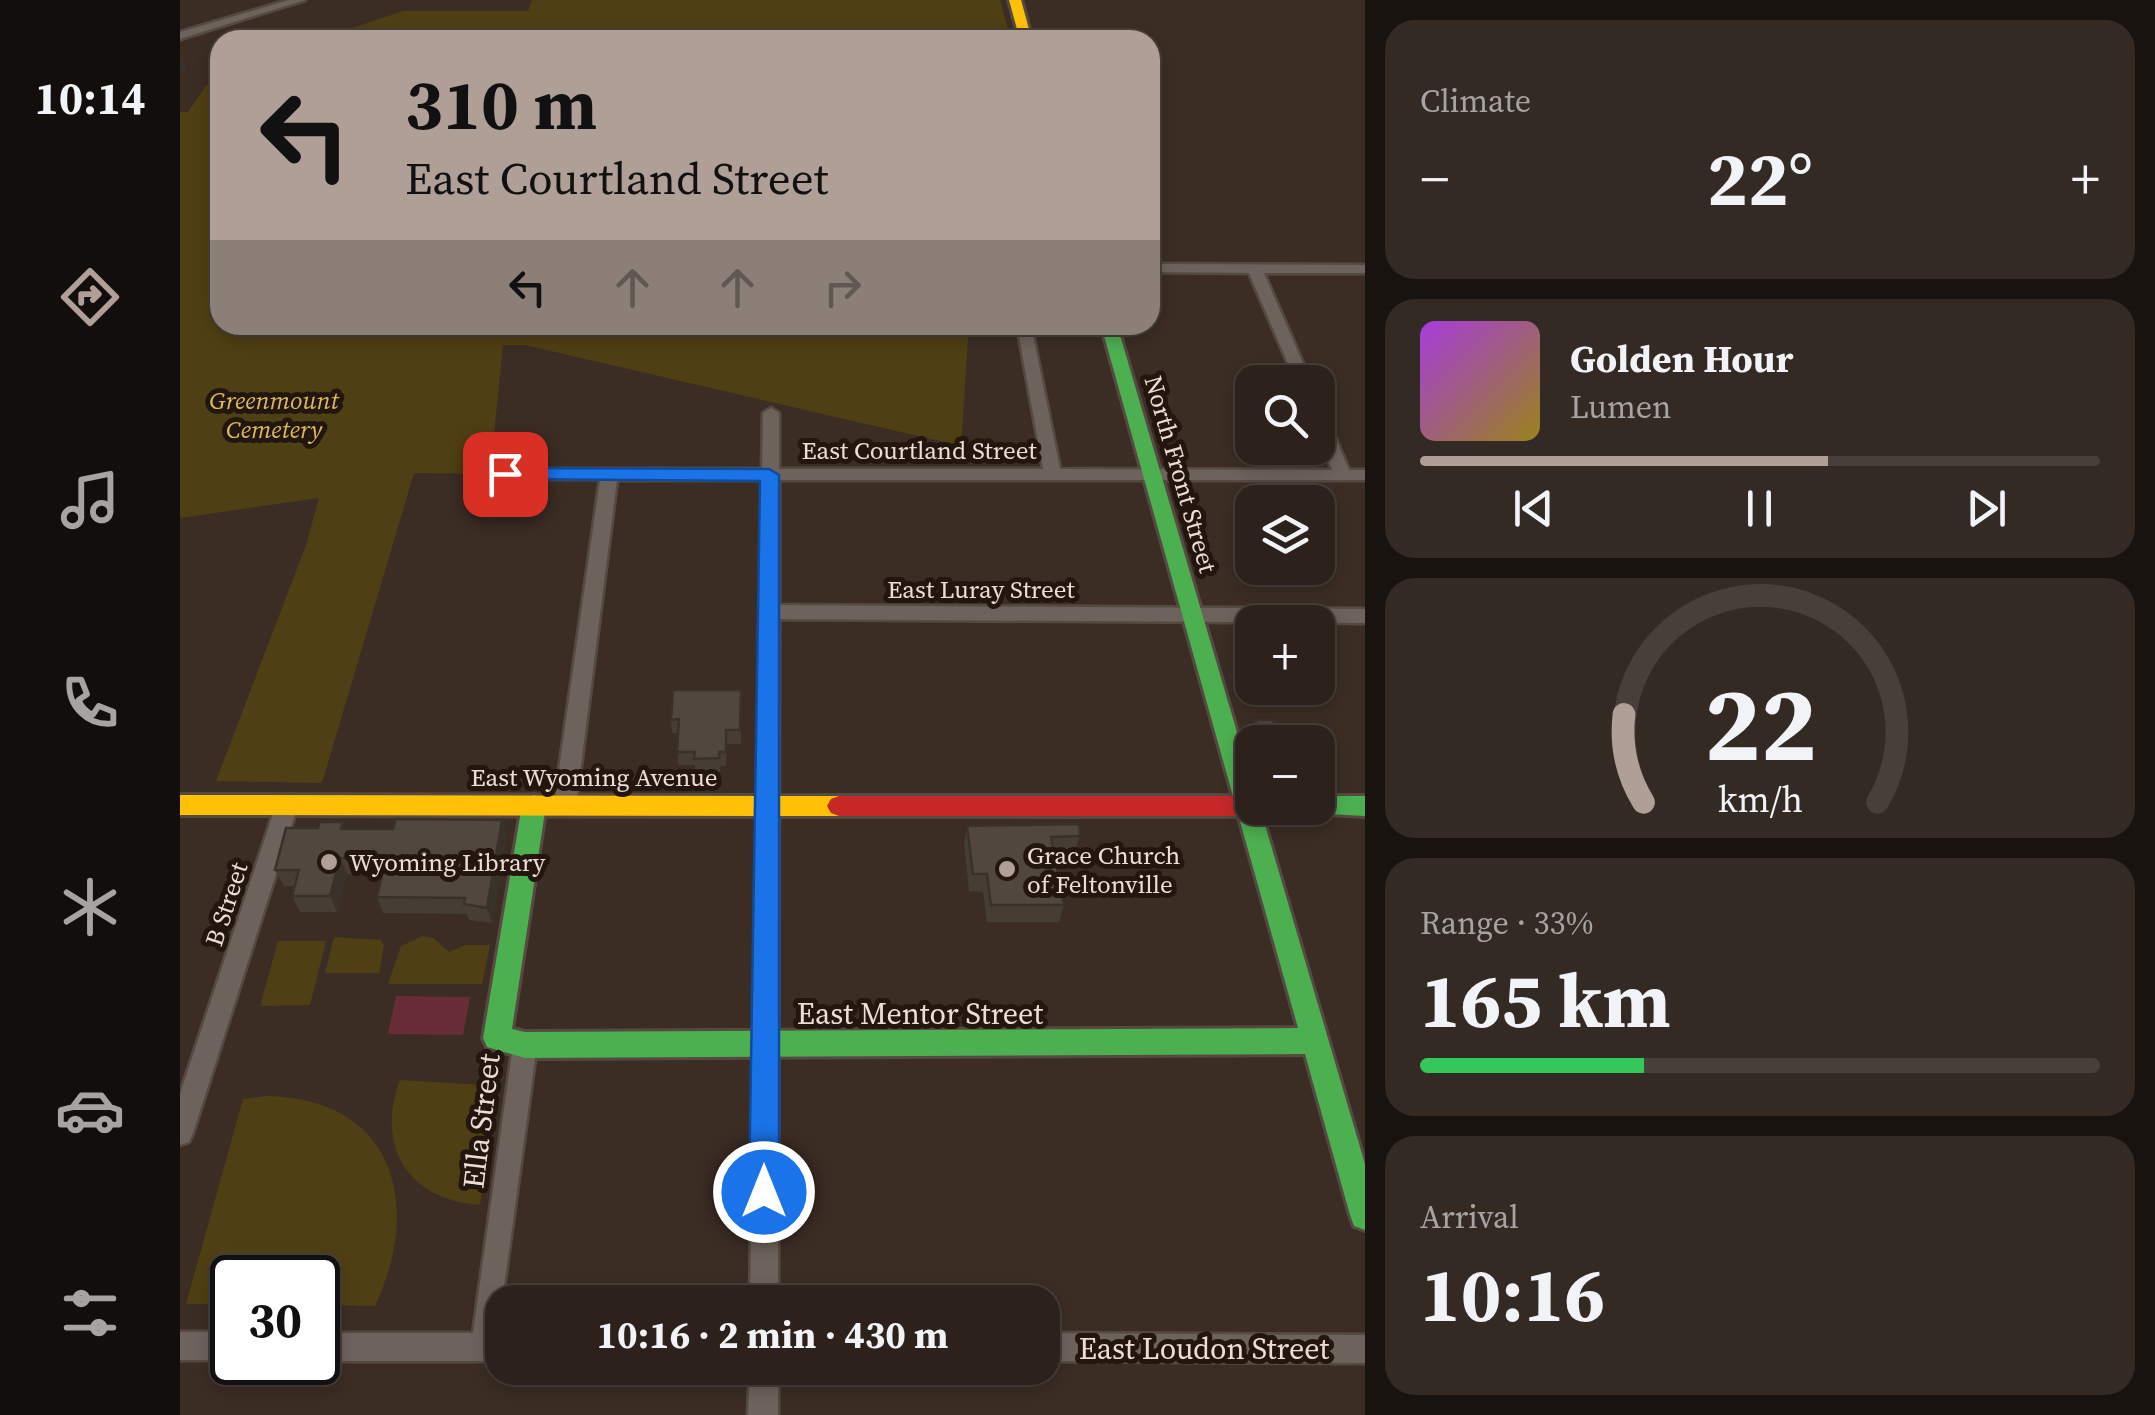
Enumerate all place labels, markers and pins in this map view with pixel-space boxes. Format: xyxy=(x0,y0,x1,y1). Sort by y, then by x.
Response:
pin xyxy=(463,432,548,517)
place label: Grace Church of Feltonville xyxy=(1027,838,1180,901)
place label: Wyoming Library xyxy=(349,845,545,879)
marker: Wyoming Library xyxy=(318,851,340,873)
marker: Grace Church of Feltonville xyxy=(996,858,1018,880)

